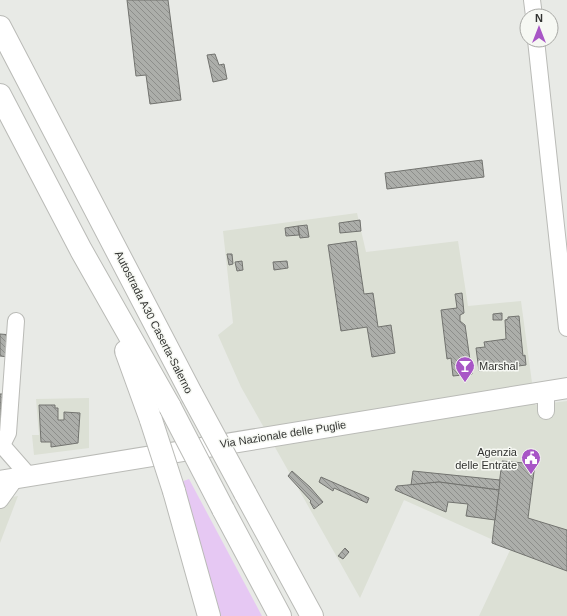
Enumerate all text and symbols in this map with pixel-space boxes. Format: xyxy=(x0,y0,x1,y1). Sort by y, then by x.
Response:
north arrow xyxy=(519,8,559,48)
text: N xyxy=(535,12,543,24)
street label: Autostrada A30 Caserta-Salerno xyxy=(113,249,195,395)
bar icon: Marshal xyxy=(454,355,476,383)
place label: Marshal xyxy=(479,360,518,372)
street label: Via Nazionale delle Puglie xyxy=(219,418,347,450)
place label: Agenzia delle Entrate xyxy=(455,446,518,471)
public building icon: Agenzia delle Entrate xyxy=(520,447,542,475)

